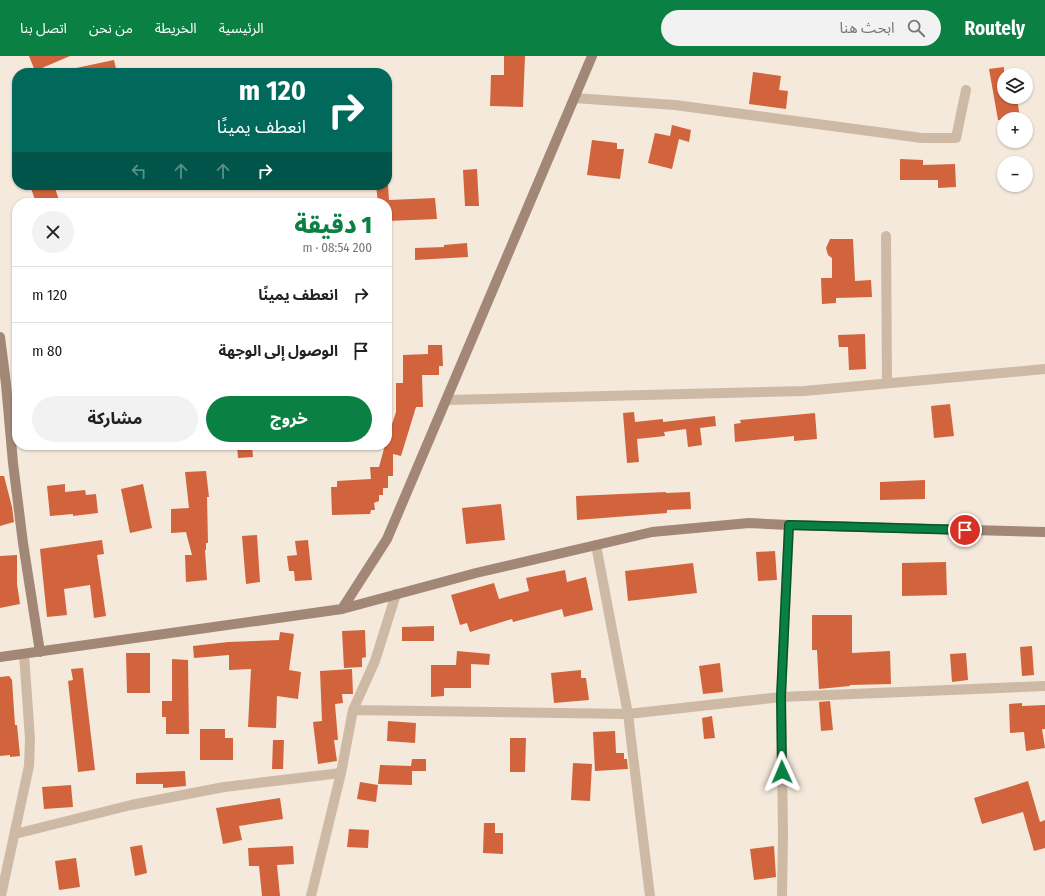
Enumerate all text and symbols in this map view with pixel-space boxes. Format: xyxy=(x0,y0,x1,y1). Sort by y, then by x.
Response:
search box xyxy=(661,10,941,46)
icon: search xyxy=(905,17,927,39)
text: Routely xyxy=(965,17,1025,40)
text: ابحث هنا xyxy=(839,19,895,37)
text: اتصل بنا xyxy=(20,20,67,37)
text: من نحن xyxy=(89,20,133,37)
text: الخريطة xyxy=(155,20,197,37)
text: الرئيسية xyxy=(219,20,264,37)
map controls xyxy=(997,68,1033,192)
button: layers xyxy=(997,68,1033,104)
text: 120 m xyxy=(239,74,306,107)
icon: right xyxy=(320,84,372,136)
button: + xyxy=(997,112,1033,148)
text: انعطف يمينًا xyxy=(217,116,306,138)
button: − xyxy=(997,156,1033,192)
icon: left xyxy=(128,160,150,182)
icon: ahead xyxy=(170,160,192,182)
icon: ahead xyxy=(212,160,234,182)
icon: right xyxy=(254,160,276,182)
button: close xyxy=(32,211,74,253)
text: 1 دقيقة xyxy=(294,211,372,239)
text: 200 m · 08:54 xyxy=(302,240,372,255)
icon: right xyxy=(350,284,372,306)
text: 120 m xyxy=(32,286,67,304)
text: انعطف يمينًا xyxy=(258,286,338,304)
icon: arrive xyxy=(350,340,372,362)
text: 80 m xyxy=(32,342,62,360)
text: الوصول إلى الوجهة xyxy=(218,342,338,360)
button: مشاركة xyxy=(32,396,198,442)
button: خروج xyxy=(206,396,372,442)
pin xyxy=(948,513,982,547)
icon: arrive xyxy=(954,519,976,541)
position arrow xyxy=(761,751,803,793)

